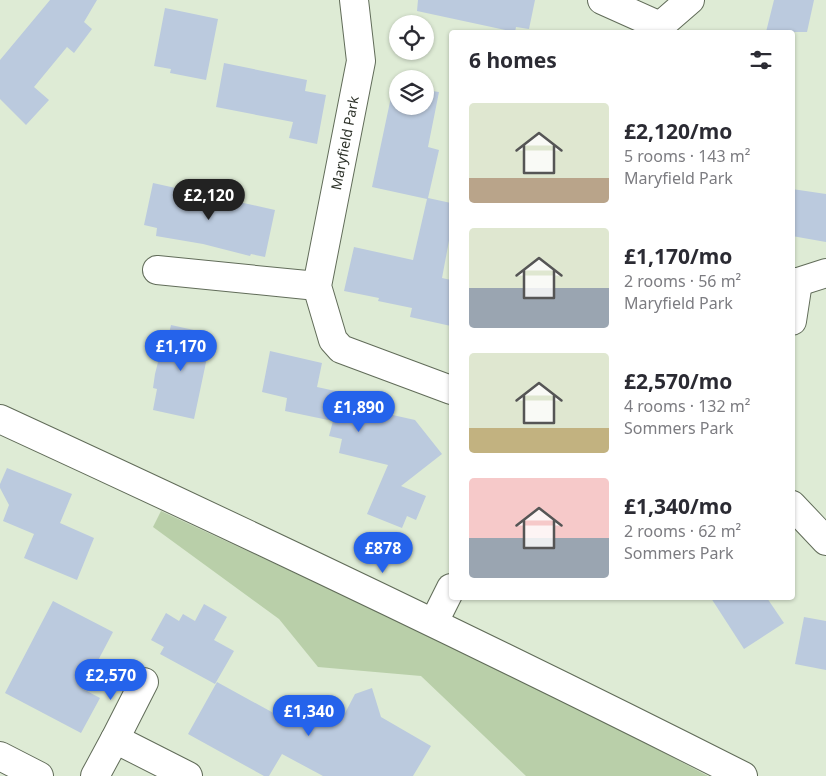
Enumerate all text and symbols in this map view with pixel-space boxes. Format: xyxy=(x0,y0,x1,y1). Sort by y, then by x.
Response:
map controls xyxy=(389,15,434,115)
button: locate xyxy=(389,15,434,60)
text: 6 homes xyxy=(469,46,557,74)
icon: filters xyxy=(747,46,775,74)
button: layers xyxy=(389,70,434,115)
street label: Maryfield Park xyxy=(326,94,363,191)
text: £2,120/mo xyxy=(624,117,732,145)
icon: home xyxy=(509,123,569,183)
text: 5 rooms · 143 m² xyxy=(624,145,750,167)
text: Maryfield Park xyxy=(624,167,733,189)
pin: £2,120 xyxy=(168,178,250,221)
text: £2,120 xyxy=(184,184,234,206)
text: £1,170/mo xyxy=(624,242,732,270)
icon: home xyxy=(509,248,569,308)
text: 2 rooms · 56 m² xyxy=(624,270,741,292)
text: Maryfield Park xyxy=(624,292,733,314)
pin: £1,170 xyxy=(140,330,222,372)
text: £1,170 xyxy=(156,335,206,357)
text: £2,570/mo xyxy=(624,367,732,395)
icon: home xyxy=(509,373,569,433)
pin: £1,890 xyxy=(318,390,400,433)
text: 4 rooms · 132 m² xyxy=(624,395,750,417)
text: £1,890 xyxy=(334,396,384,418)
text: Sommers Park xyxy=(624,417,734,439)
text: £1,340/mo xyxy=(624,492,732,520)
icon: home xyxy=(509,498,569,558)
text: 2 rooms · 62 m² xyxy=(624,520,741,542)
pin: £878 xyxy=(353,532,413,574)
text: £878 xyxy=(365,537,401,559)
text: Sommers Park xyxy=(624,542,734,564)
pin: £2,570 xyxy=(70,658,152,701)
text: £2,570 xyxy=(86,664,136,686)
pin: £1,340 xyxy=(268,694,350,737)
text: £1,340 xyxy=(284,700,334,722)

